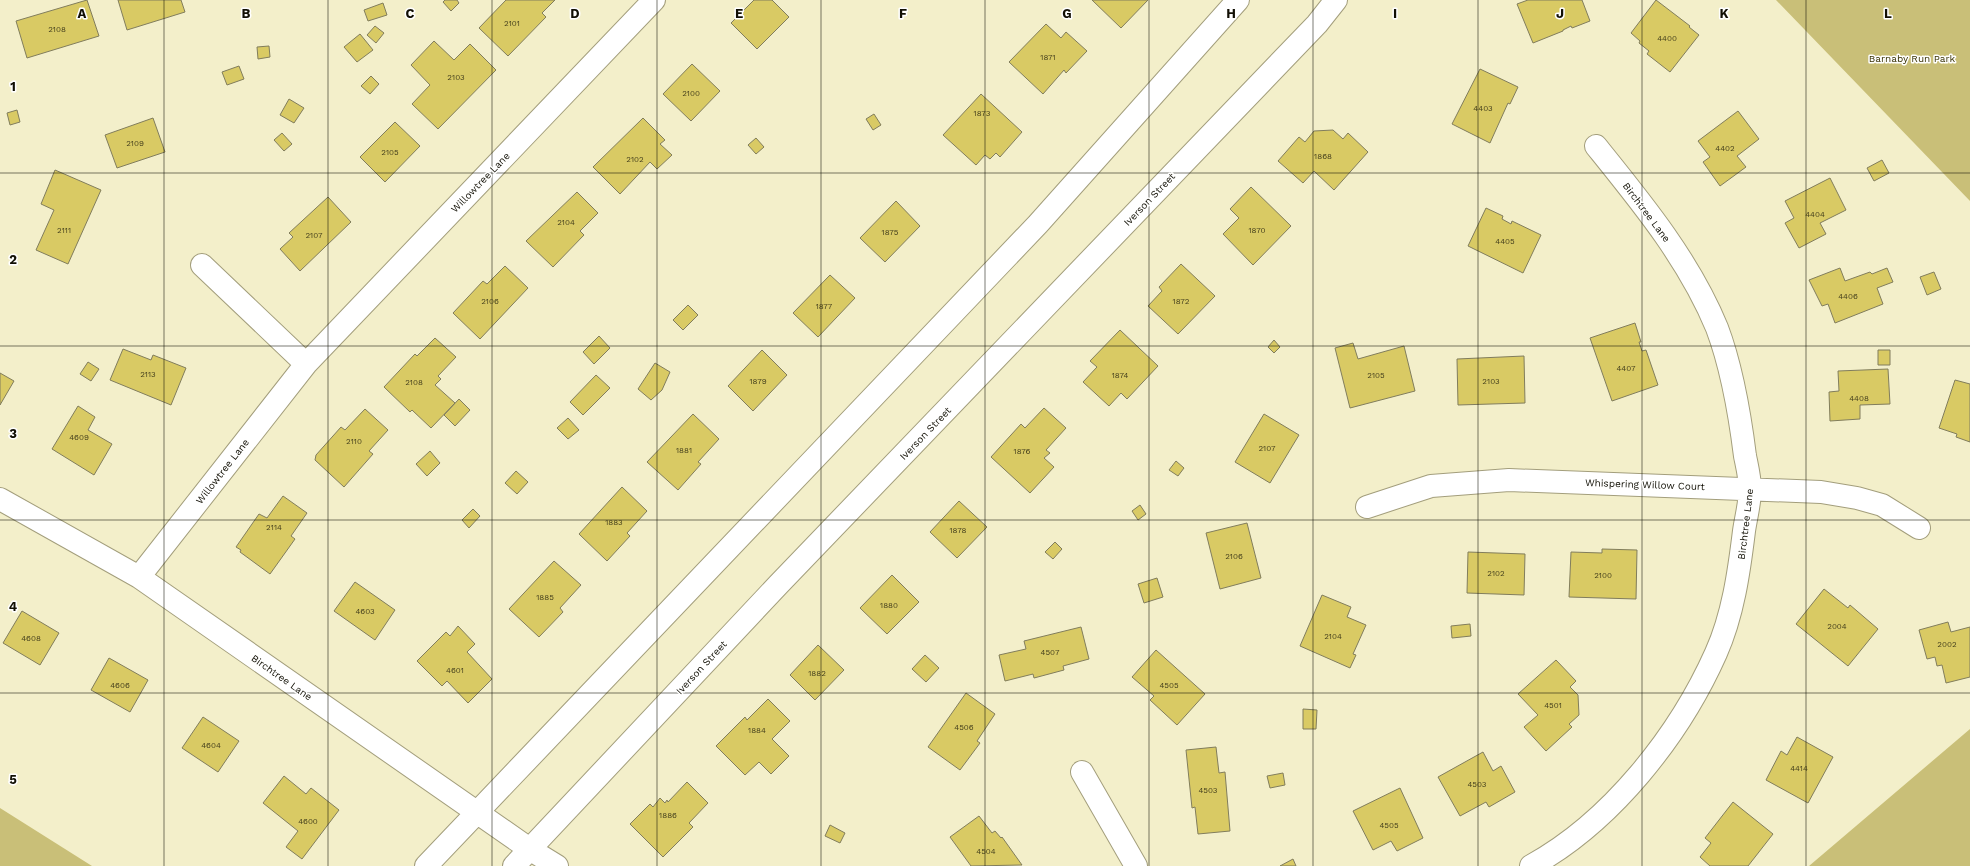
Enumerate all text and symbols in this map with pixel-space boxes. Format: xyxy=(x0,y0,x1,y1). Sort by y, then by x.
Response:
text: A xyxy=(78,6,87,21)
text: B xyxy=(242,6,251,21)
text: C xyxy=(406,6,415,21)
text: D xyxy=(570,6,580,21)
text: E xyxy=(735,6,743,21)
text: F xyxy=(899,6,907,21)
text: G xyxy=(1062,6,1072,21)
text: H xyxy=(1226,6,1236,21)
text: I xyxy=(1393,6,1397,21)
text: J xyxy=(1556,6,1564,21)
text: K xyxy=(1719,6,1729,21)
text: L xyxy=(1884,6,1892,21)
house number: 2101 xyxy=(504,19,520,28)
house number: 2108 xyxy=(48,25,66,34)
house number: 4400 xyxy=(1657,34,1677,43)
house number: 1871 xyxy=(1040,53,1056,62)
park label: Barnaby Run Park xyxy=(1869,53,1956,64)
house number: 2103 xyxy=(447,73,465,82)
text: 1 xyxy=(10,79,16,94)
house number: 2100 xyxy=(682,89,700,98)
house number: 4403 xyxy=(1473,104,1493,113)
house number: 1873 xyxy=(974,109,991,118)
house number: 2109 xyxy=(126,139,144,148)
house number: 4402 xyxy=(1715,144,1735,153)
house number: 2105 xyxy=(381,148,399,157)
street label: Willowtree Lane xyxy=(449,150,512,215)
house number: 1868 xyxy=(1314,152,1332,161)
house number: 2102 xyxy=(626,155,644,164)
street label: Iverson Street xyxy=(1122,170,1178,228)
street label: Birchtree Lane xyxy=(1621,180,1673,244)
house number: 4404 xyxy=(1805,210,1825,219)
house number: 2104 xyxy=(557,218,575,227)
house number: 2111 xyxy=(57,226,71,235)
house number: 1870 xyxy=(1248,226,1266,235)
house number: 1875 xyxy=(882,228,899,237)
house number: 2107 xyxy=(305,231,323,240)
house number: 4405 xyxy=(1495,237,1515,246)
text: 2 xyxy=(9,252,17,267)
house number: 4406 xyxy=(1838,292,1858,301)
house number: 2106 xyxy=(481,297,499,306)
house number: 1872 xyxy=(1173,297,1190,306)
house number: 1877 xyxy=(816,302,833,311)
house number: 4407 xyxy=(1616,364,1636,373)
house number: 2113 xyxy=(140,370,156,379)
house number: 1874 xyxy=(1112,371,1128,380)
house number: 2105 xyxy=(1367,371,1385,380)
house number: 1879 xyxy=(749,377,767,386)
house number: 2103 xyxy=(1482,377,1500,386)
house number: 2108 xyxy=(405,378,423,387)
house number: 4408 xyxy=(1849,394,1869,403)
street label: Iverson Street xyxy=(898,404,954,462)
text: 3 xyxy=(9,426,17,441)
house number: 4609 xyxy=(69,433,89,442)
street label: Willowtree Lane xyxy=(194,437,251,506)
house number: 2110 xyxy=(346,437,362,446)
house number: 2107 xyxy=(1258,444,1276,453)
house number: 1881 xyxy=(676,446,692,455)
house number: 1876 xyxy=(1014,447,1031,456)
street label: Whispering Willow Court xyxy=(1585,477,1706,492)
street label: Birchtree Lane xyxy=(1736,488,1755,560)
house number: 1883 xyxy=(605,518,623,527)
house number: 2114 xyxy=(266,523,282,532)
house number: 1878 xyxy=(950,526,967,535)
house number: 2106 xyxy=(1225,552,1243,561)
house number: 2102 xyxy=(1487,569,1505,578)
house number: 2100 xyxy=(1594,571,1612,580)
house number: 1885 xyxy=(536,593,554,602)
text: 4 xyxy=(9,599,18,614)
house number: 1880 xyxy=(880,601,898,610)
house number: 4603 xyxy=(355,607,375,616)
house number: 2004 xyxy=(1827,622,1847,631)
house number: 2104 xyxy=(1324,632,1342,641)
house number: 4608 xyxy=(21,634,41,643)
street label: Iverson Street xyxy=(674,638,729,696)
house number: 2002 xyxy=(1937,640,1957,649)
house number: 4507 xyxy=(1041,648,1060,657)
street label: Birchtree Lane xyxy=(249,652,314,703)
house number: 4601 xyxy=(446,666,464,675)
house number: 1882 xyxy=(808,669,826,678)
house number: 4606 xyxy=(110,681,130,690)
house number: 4505 xyxy=(1159,681,1179,690)
house number: 4501 xyxy=(1544,701,1562,710)
house number: 4506 xyxy=(954,723,974,732)
house number: 1884 xyxy=(748,726,766,735)
house number: 4604 xyxy=(201,741,221,750)
house number: 4414 xyxy=(1790,764,1808,773)
text: 5 xyxy=(9,772,17,787)
house number: 4503 xyxy=(1467,780,1487,789)
house number: 4503 xyxy=(1198,786,1218,795)
house number: 1886 xyxy=(659,811,677,820)
house number: 4600 xyxy=(298,817,318,826)
house number: 4505 xyxy=(1379,821,1399,830)
house number: 4504 xyxy=(976,847,996,856)

